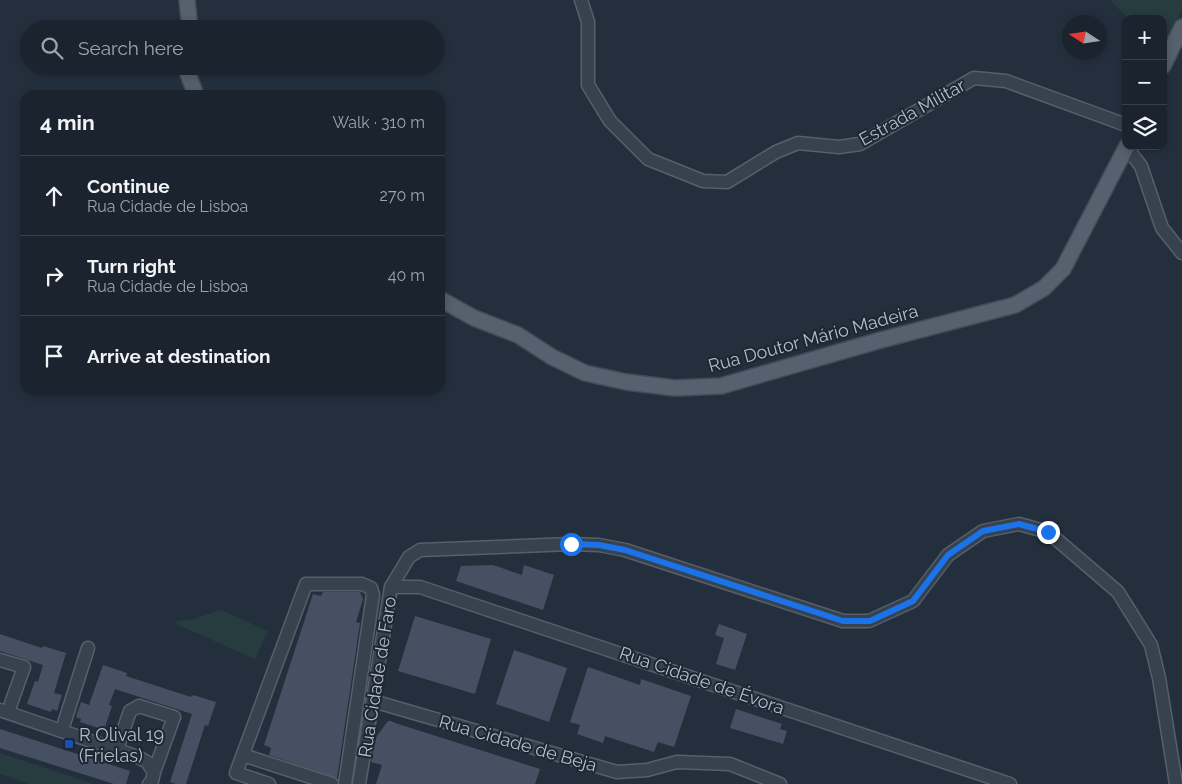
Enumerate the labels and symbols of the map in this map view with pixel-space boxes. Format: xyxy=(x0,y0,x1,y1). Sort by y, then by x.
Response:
north arrow xyxy=(1062,15,1107,60)
street label: Estrada Militar xyxy=(855,74,969,150)
street label: Rua Doutor Mário Madeira xyxy=(706,300,920,376)
route end xyxy=(1037,521,1060,544)
route start xyxy=(560,533,583,556)
street label: Rua Cidade de Faro xyxy=(354,595,400,759)
street label: Rua Cidade de Évora xyxy=(617,641,788,718)
street label: Rua Cidade de Beja xyxy=(437,710,599,776)
place label: R Olival 19 (Frielas) xyxy=(79,724,164,766)
marker: R Olival 19 (Frielas) xyxy=(63,738,75,750)

